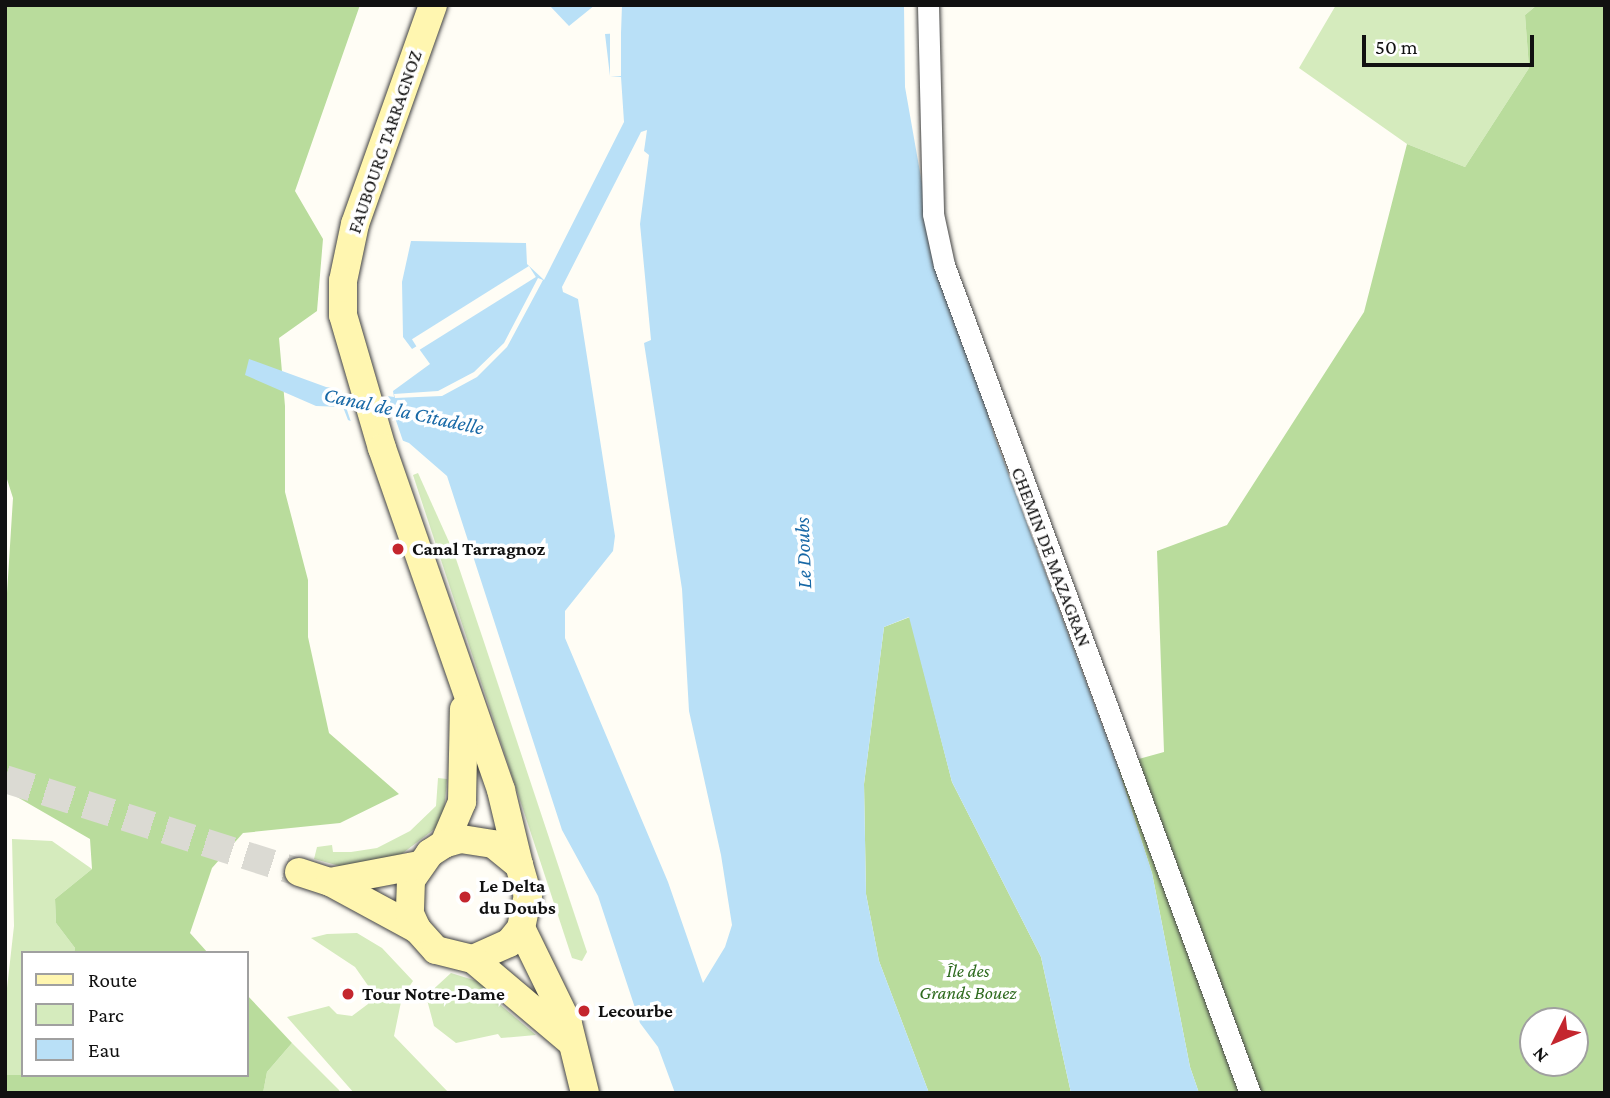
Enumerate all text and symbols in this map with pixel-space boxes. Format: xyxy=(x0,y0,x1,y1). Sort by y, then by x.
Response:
scale bar xyxy=(1365,21,1536,65)
text: 50 m xyxy=(1375,35,1418,59)
street label: FAUBOURG TARRAGNOZ xyxy=(343,48,427,236)
water label: Canal de la Citadelle xyxy=(322,382,486,440)
street label: CHEMIN DE MAZAGRAN xyxy=(1006,464,1096,650)
water label: Le Doubs xyxy=(789,517,817,589)
place label: Canal Tarragnoz xyxy=(412,538,545,560)
marker: Canal Tarragnoz xyxy=(390,541,406,557)
place label: Le Delta du Doubs xyxy=(479,875,556,919)
marker: Le Delta du Doubs xyxy=(457,889,473,905)
legend xyxy=(21,951,248,1077)
park label: Île des Grands Bouez xyxy=(919,960,1017,1004)
text: Route xyxy=(88,968,137,992)
place label: Tour Notre-Dame xyxy=(362,983,505,1005)
marker: Tour Notre-Dame xyxy=(340,986,356,1002)
place label: Lecourbe xyxy=(598,1000,673,1022)
text: Parc xyxy=(88,1003,124,1027)
marker: Lecourbe xyxy=(576,1003,592,1019)
north arrow xyxy=(1519,1007,1589,1077)
text: Eau xyxy=(88,1038,120,1062)
text: N xyxy=(1528,1043,1552,1067)

